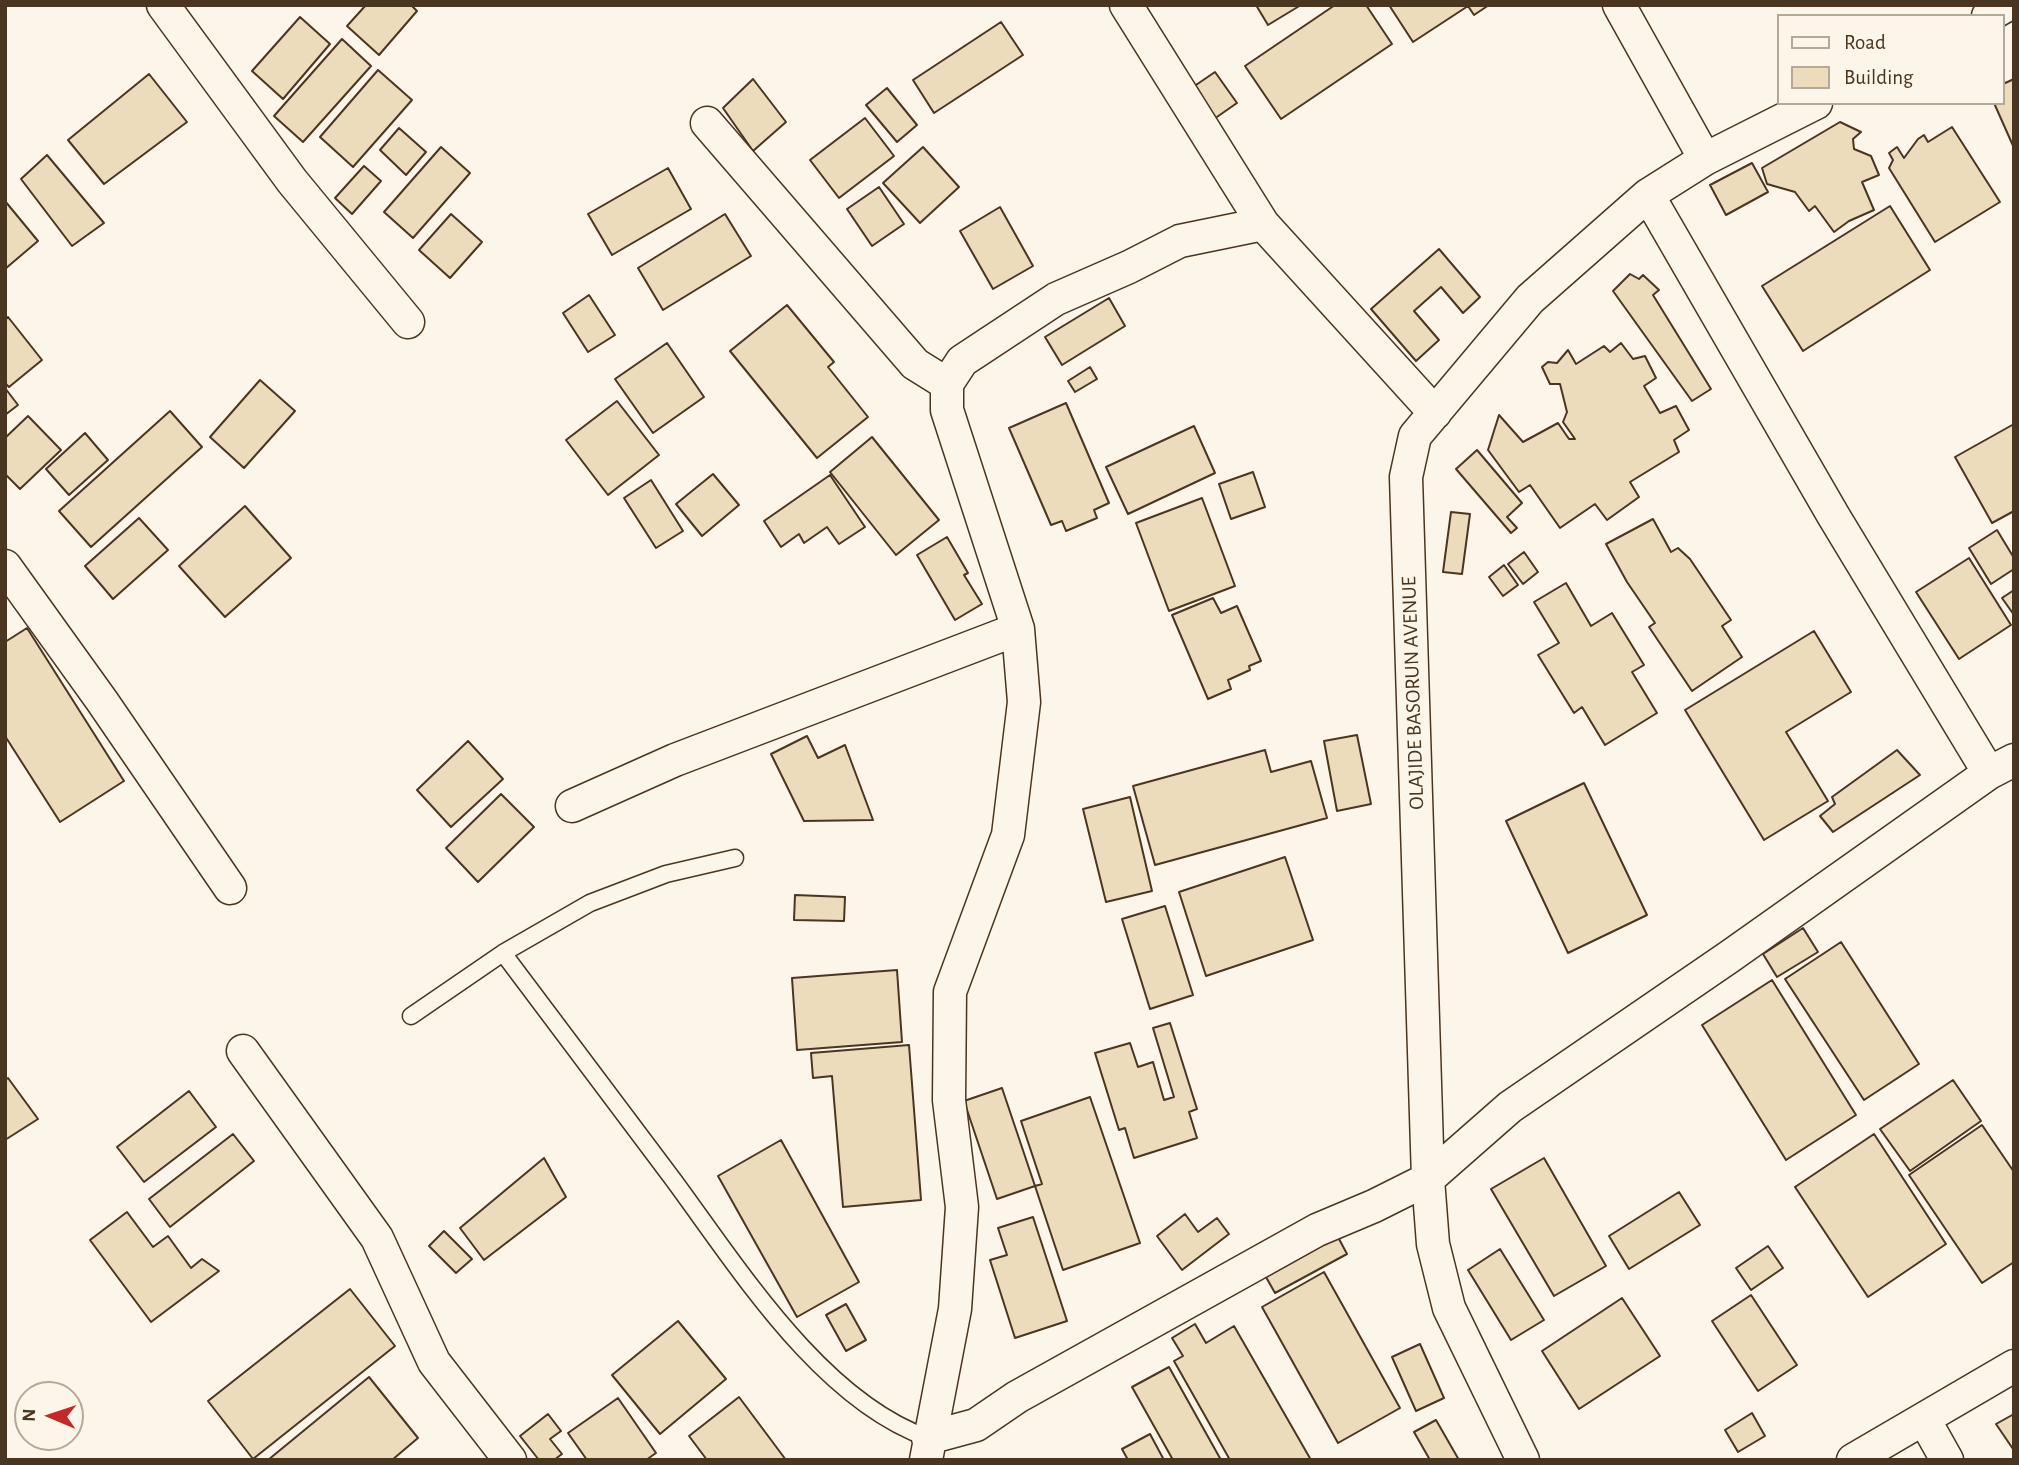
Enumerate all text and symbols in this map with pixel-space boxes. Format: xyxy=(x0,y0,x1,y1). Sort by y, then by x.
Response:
legend xyxy=(1778,14,2005,105)
text: Road xyxy=(1844,32,1886,53)
text: Building xyxy=(1844,67,1913,88)
street label: OLAJIDE BASORUN AVENUE xyxy=(1396,576,1430,810)
north arrow xyxy=(14,1381,84,1451)
text: N xyxy=(20,1408,39,1422)

